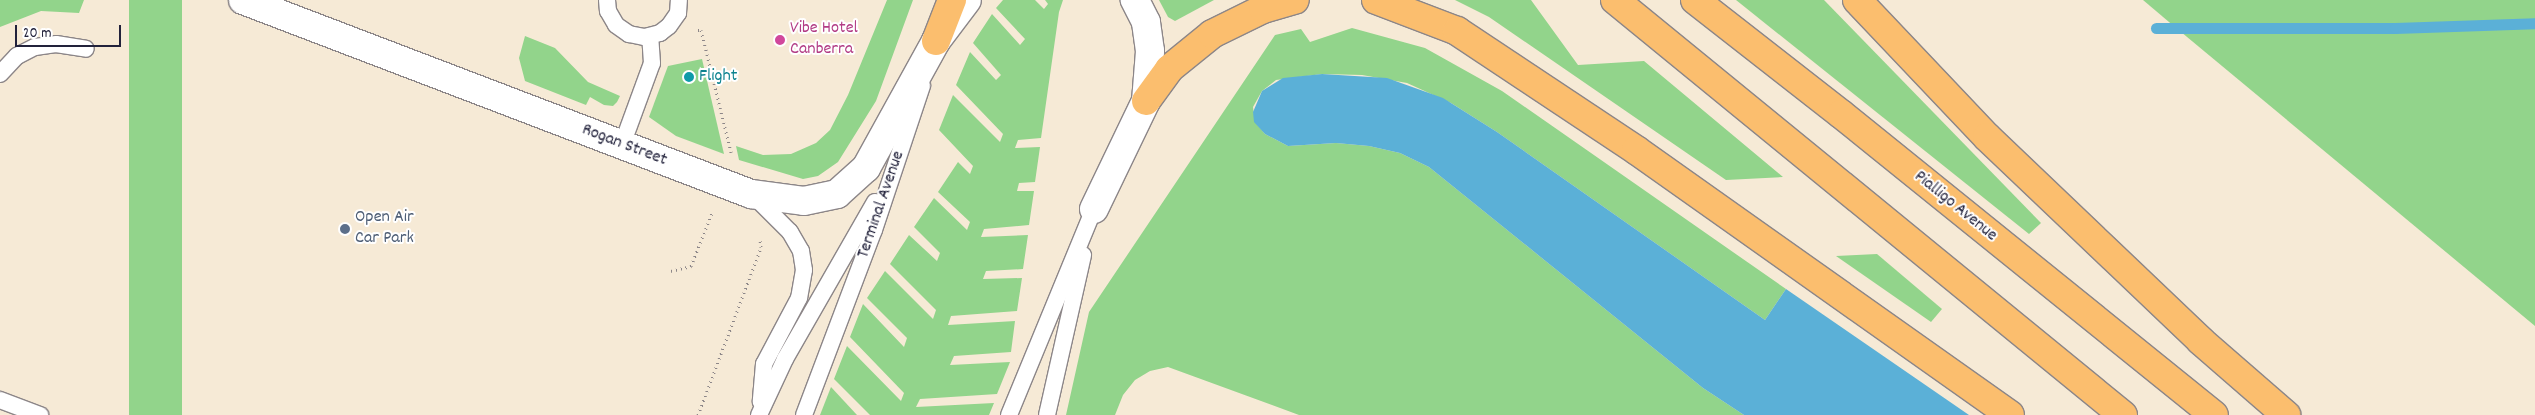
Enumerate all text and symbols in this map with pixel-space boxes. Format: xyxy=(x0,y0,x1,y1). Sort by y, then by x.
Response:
scale bar xyxy=(18,15,124,47)
place label: Vibe Hotel Canberra xyxy=(790,19,858,62)
text: 20 m xyxy=(23,23,51,45)
marker: Vibe Hotel Canberra xyxy=(774,34,786,46)
place label: Flight xyxy=(699,66,737,88)
marker: Flight xyxy=(683,71,695,83)
street label: Rogan Street xyxy=(578,120,670,172)
street label: Terminal Avenue xyxy=(854,149,910,261)
street label: Pialligo Avenue xyxy=(1909,167,2001,247)
place label: Open Air Car Park xyxy=(355,208,414,250)
marker: Open Air Car Park xyxy=(339,223,351,235)

